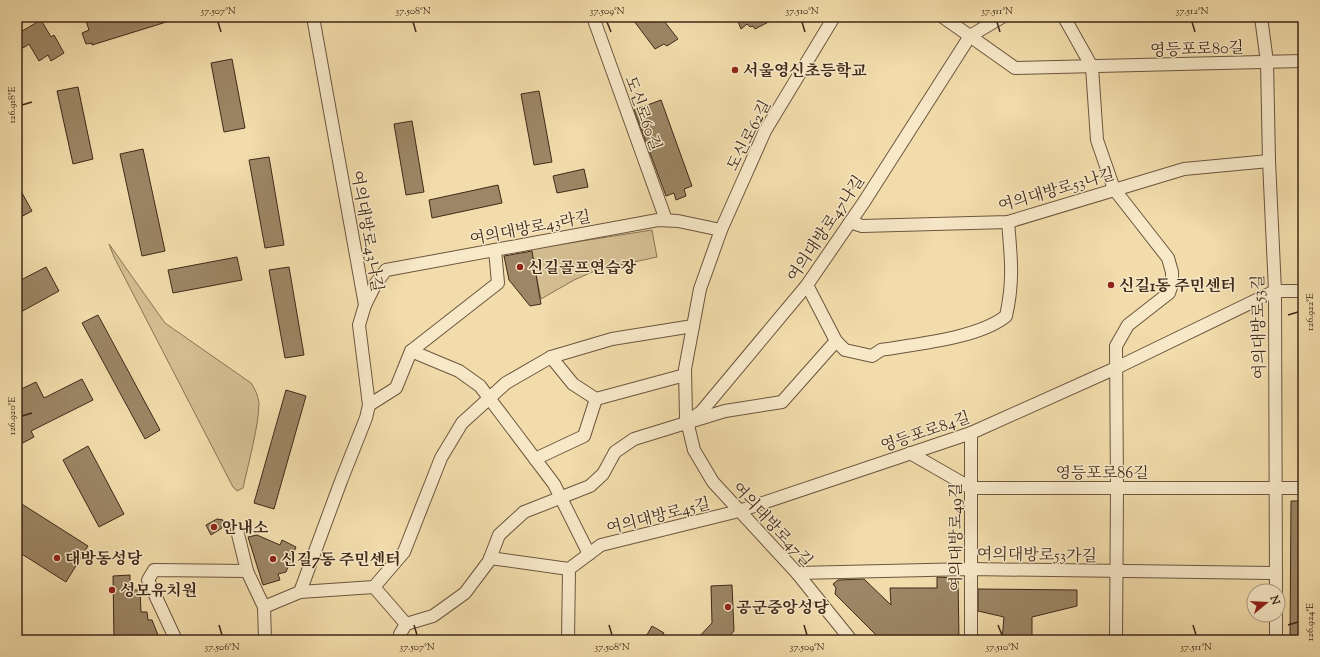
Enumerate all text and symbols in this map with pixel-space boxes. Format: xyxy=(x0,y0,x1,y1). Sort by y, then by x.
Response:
text: 37.507°N xyxy=(200,4,236,19)
text: 37.508°N xyxy=(395,4,431,19)
text: 37.509°N xyxy=(589,4,625,19)
text: 37.510°N xyxy=(785,4,819,19)
text: 37.511°N xyxy=(981,4,1013,19)
text: 37.512°N xyxy=(1176,4,1209,19)
street label: 영등포로80길 xyxy=(1150,37,1244,64)
place label: 서울영신초등학교 xyxy=(743,61,867,84)
marker: 서울영신초등학교 xyxy=(730,65,740,75)
street label: 도신로60길 xyxy=(617,73,666,155)
text: 126.918°E xyxy=(5,86,20,124)
street label: 도신로62길 xyxy=(722,97,778,176)
street label: 여의대방로53나길 xyxy=(996,164,1118,219)
street label: 여의대방로43나길 xyxy=(344,169,388,294)
street label: 여의대방로47나길 xyxy=(783,171,871,287)
street label: 여의대방로43라길 xyxy=(468,206,593,252)
place label: 신길골프연습장 xyxy=(528,258,637,281)
marker: 신길골프연습장 xyxy=(515,262,525,272)
street label: 여의대방로53길 xyxy=(1248,274,1273,379)
place label: 신길1동 주민센터 xyxy=(1119,276,1236,299)
marker: 신길1동 주민센터 xyxy=(1106,280,1116,290)
text: 126.922°E xyxy=(1303,293,1318,331)
text: 126.920°E xyxy=(5,397,20,435)
street label: 영등포로84길 xyxy=(878,407,974,459)
street label: 영등포로86길 xyxy=(1055,463,1149,486)
street label: 여의대방로47길 xyxy=(726,478,817,573)
street label: 여의대방로49길 xyxy=(946,483,969,591)
street label: 여의대방로45길 xyxy=(604,493,713,541)
place label: 안내소 xyxy=(222,518,269,541)
marker: 안내소 xyxy=(209,522,219,532)
street label: 여의대방로53가길 xyxy=(977,544,1097,569)
place label: 대방동성당 xyxy=(65,549,143,572)
place label: 신길7동 주민센터 xyxy=(281,550,401,573)
marker: 대방동성당 xyxy=(52,553,62,563)
marker: 신길7동 주민센터 xyxy=(268,554,278,564)
place label: 성모유치원 xyxy=(120,581,197,604)
north arrow xyxy=(1246,583,1286,623)
marker: 성모유치원 xyxy=(107,585,117,595)
text: N xyxy=(1265,593,1284,607)
place label: 공군중앙성당 xyxy=(736,598,829,621)
marker: 공군중앙성당 xyxy=(723,602,733,612)
text: 126.924°E xyxy=(1303,603,1318,641)
text: 37.506°N xyxy=(204,640,240,655)
text: 37.507°N xyxy=(399,640,435,655)
text: 37.508°N xyxy=(594,640,630,655)
text: 37.509°N xyxy=(789,640,825,655)
text: 37.510°N xyxy=(985,640,1019,655)
text: 37.511°N xyxy=(1180,640,1212,655)

